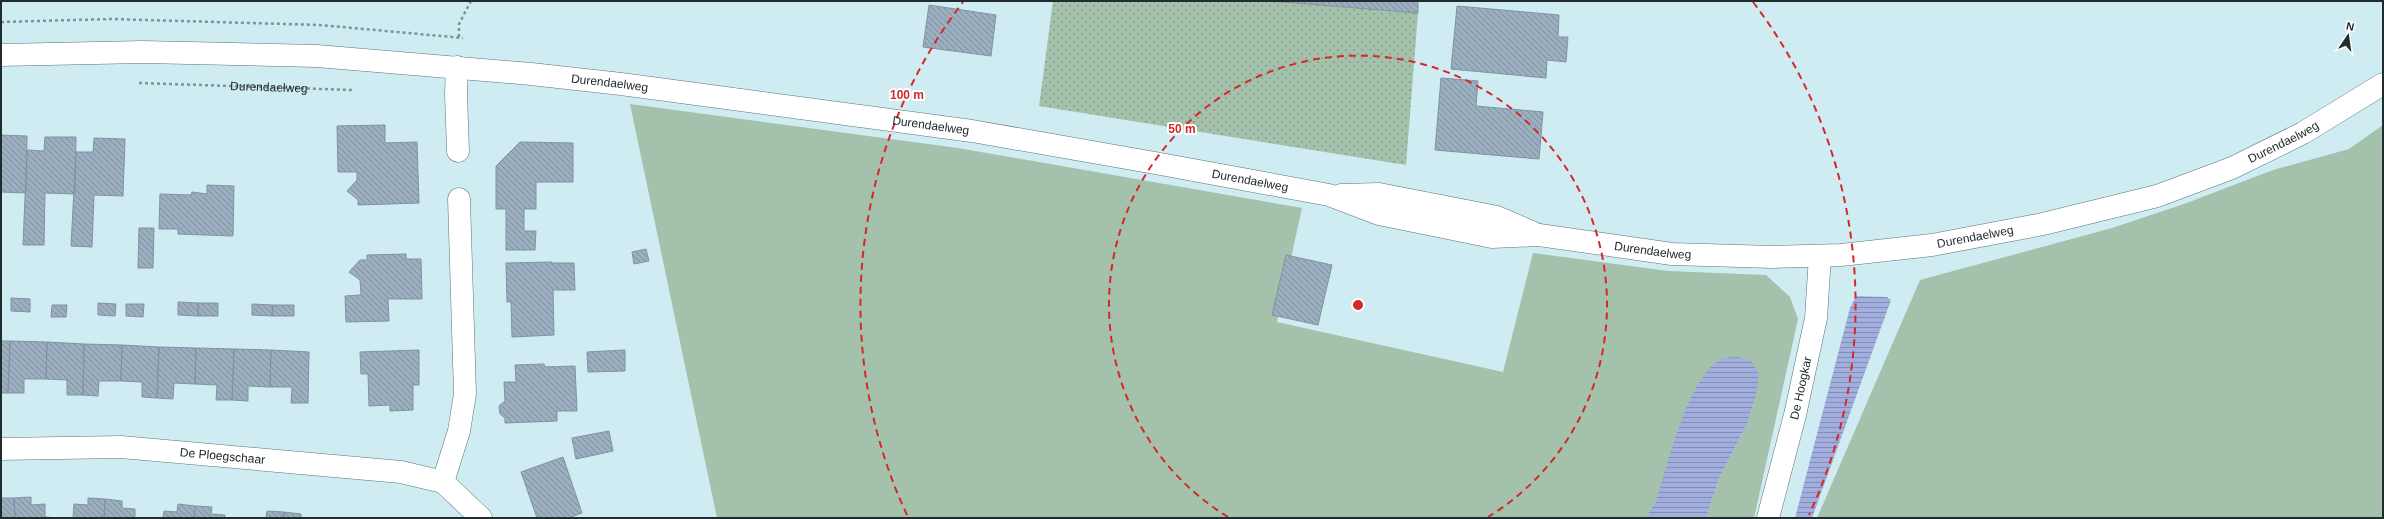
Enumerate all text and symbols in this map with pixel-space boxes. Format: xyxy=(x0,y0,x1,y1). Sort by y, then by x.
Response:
north arrow xyxy=(2328,16,2368,56)
text: N xyxy=(2345,20,2356,33)
street label: Durendaelweg xyxy=(570,72,649,95)
street label: Durendaelweg xyxy=(230,79,308,96)
text: 100 m xyxy=(890,88,924,102)
street label: Durendaelweg xyxy=(892,113,970,138)
street label: Durendaelweg xyxy=(2246,118,2321,166)
text: 50 m xyxy=(1168,122,1196,136)
street label: Durendaelweg xyxy=(1211,167,1289,194)
street label: Durendaelweg xyxy=(1936,223,2015,251)
street label: Durendaelweg xyxy=(1613,239,1692,262)
centre of rings xyxy=(1351,298,1365,312)
street label: De Hoogkar xyxy=(1787,355,1814,421)
street label: De Ploegschaar xyxy=(179,445,266,467)

